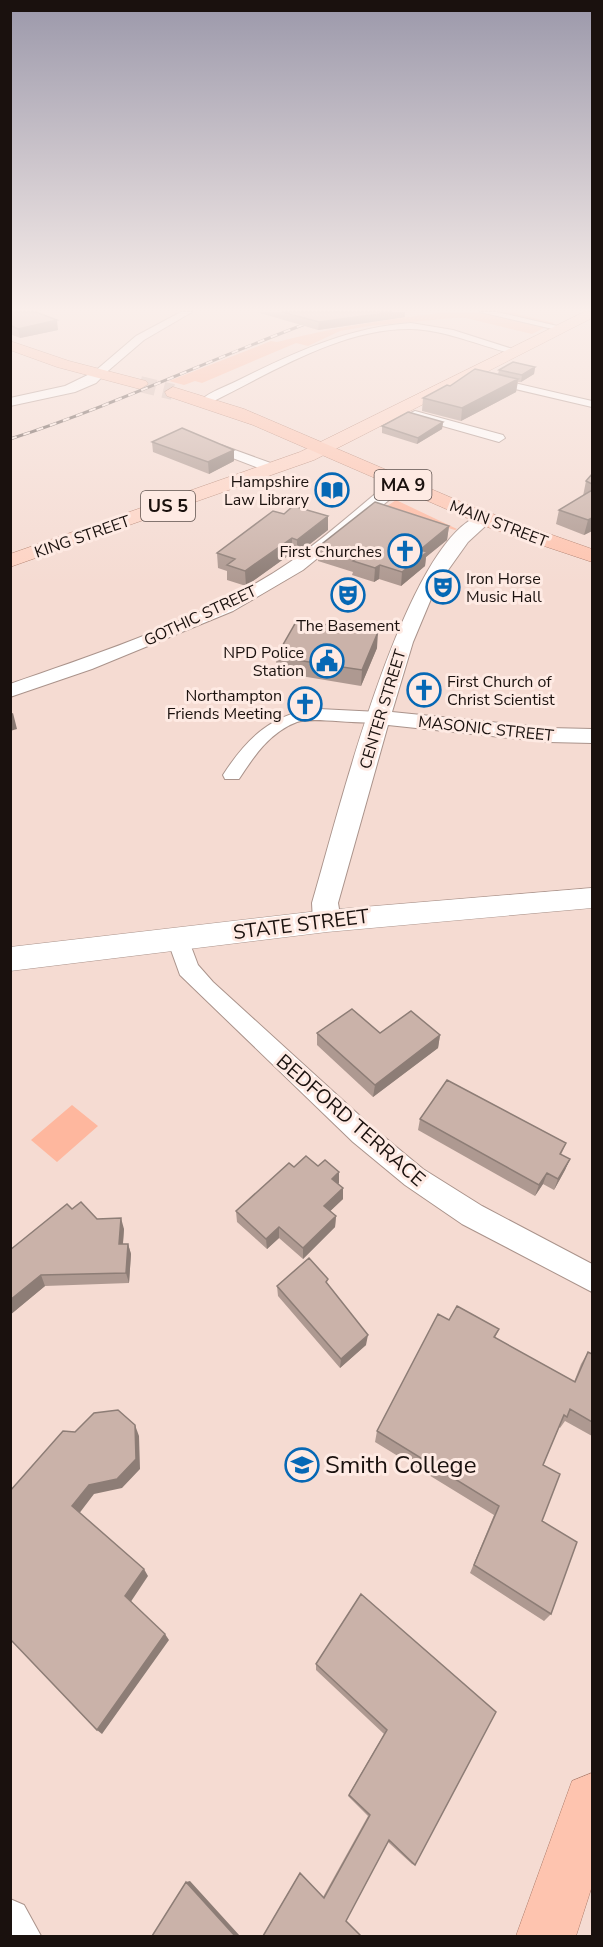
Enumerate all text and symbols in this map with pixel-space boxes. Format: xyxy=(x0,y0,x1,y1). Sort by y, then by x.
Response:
road number: MA 9 xyxy=(374,470,432,500)
place label: Hampshire Law Library xyxy=(224,471,310,511)
library icon: Hampshire Law Library xyxy=(314,472,350,508)
road number: US 5 xyxy=(141,491,195,521)
street label: MAIN STREET xyxy=(446,495,551,553)
street label: KING STREET xyxy=(32,510,133,564)
church icon: First Churches xyxy=(387,533,423,569)
place label: First Churches xyxy=(279,541,382,563)
place label: Iron Horse Music Hall xyxy=(466,568,542,608)
theatre icon: Iron Horse Music Hall xyxy=(425,569,461,605)
theatre icon: The Basement xyxy=(330,577,366,613)
street label: GOTHIC STREET xyxy=(140,580,261,652)
place label: The Basement xyxy=(296,615,400,637)
place label: NPD Police Station xyxy=(223,642,304,682)
public building icon: NPD Police Station xyxy=(309,643,345,679)
street label: CENTER STREET xyxy=(354,647,412,772)
place label: First Church of Christ Scientist xyxy=(447,671,555,711)
church icon: First Church of Christ Scientist xyxy=(406,672,442,708)
place label: Northampton Friends Meeting xyxy=(167,685,282,725)
church icon: Northampton Friends Meeting xyxy=(287,686,323,722)
street label: MASONIC STREET xyxy=(417,711,555,747)
street label: STATE STREET xyxy=(231,903,371,946)
street label: BEDFORD TERRACE xyxy=(270,1048,431,1193)
school or university icon: Smith College xyxy=(284,1447,320,1483)
place label: Smith College xyxy=(325,1449,476,1481)

